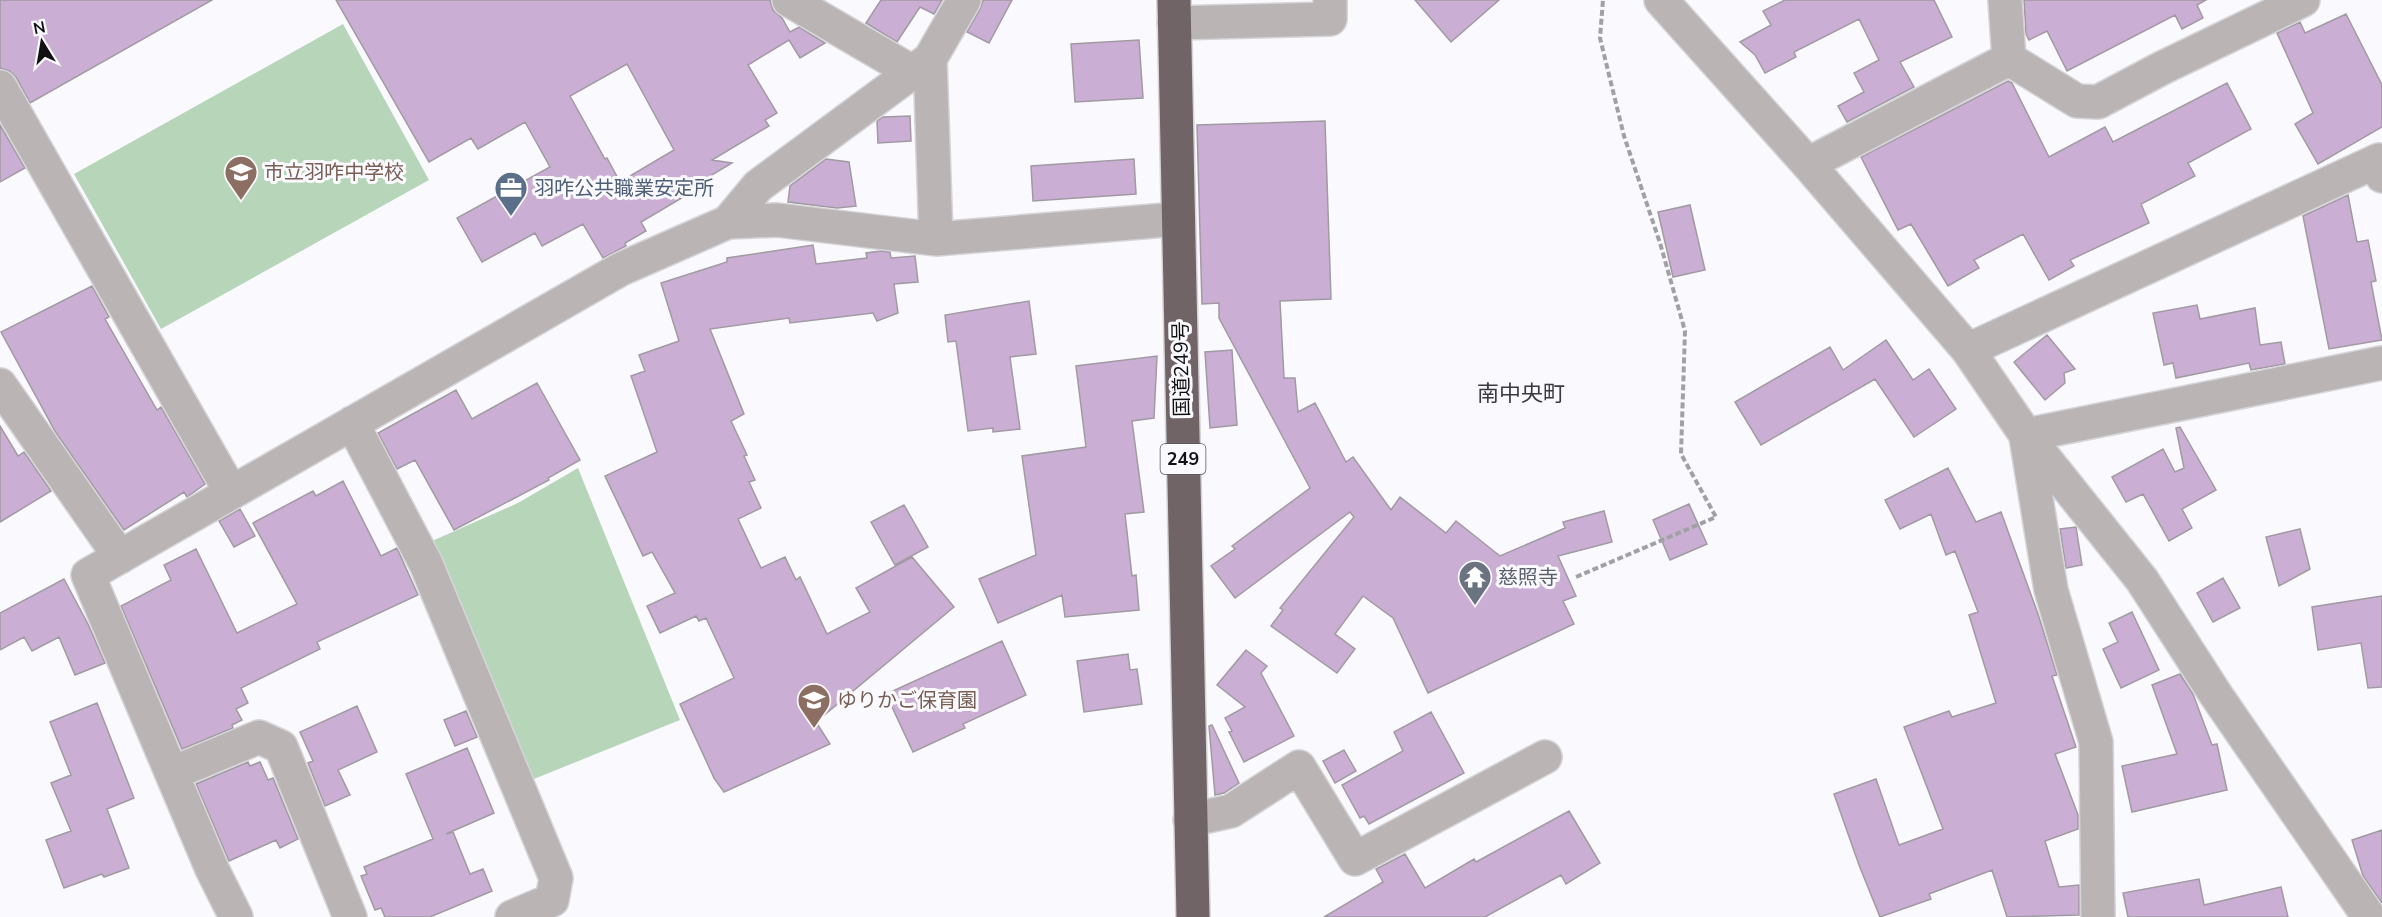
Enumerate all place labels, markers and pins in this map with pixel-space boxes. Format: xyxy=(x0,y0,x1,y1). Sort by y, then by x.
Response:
school or university icon: 市立羽咋中学校 xyxy=(223,154,259,201)
place label: 市立羽咋中学校 xyxy=(264,159,404,186)
office icon: 羽咋公共職業安定所 xyxy=(493,170,529,217)
place label: 羽咋公共職業安定所 xyxy=(534,175,714,202)
temple icon: 慈照寺 xyxy=(1457,559,1493,606)
place label: 慈照寺 xyxy=(1498,564,1558,591)
school or university icon: ゆりかご保育園 xyxy=(796,682,832,729)
place label: ゆりかご保育園 xyxy=(837,687,977,714)

